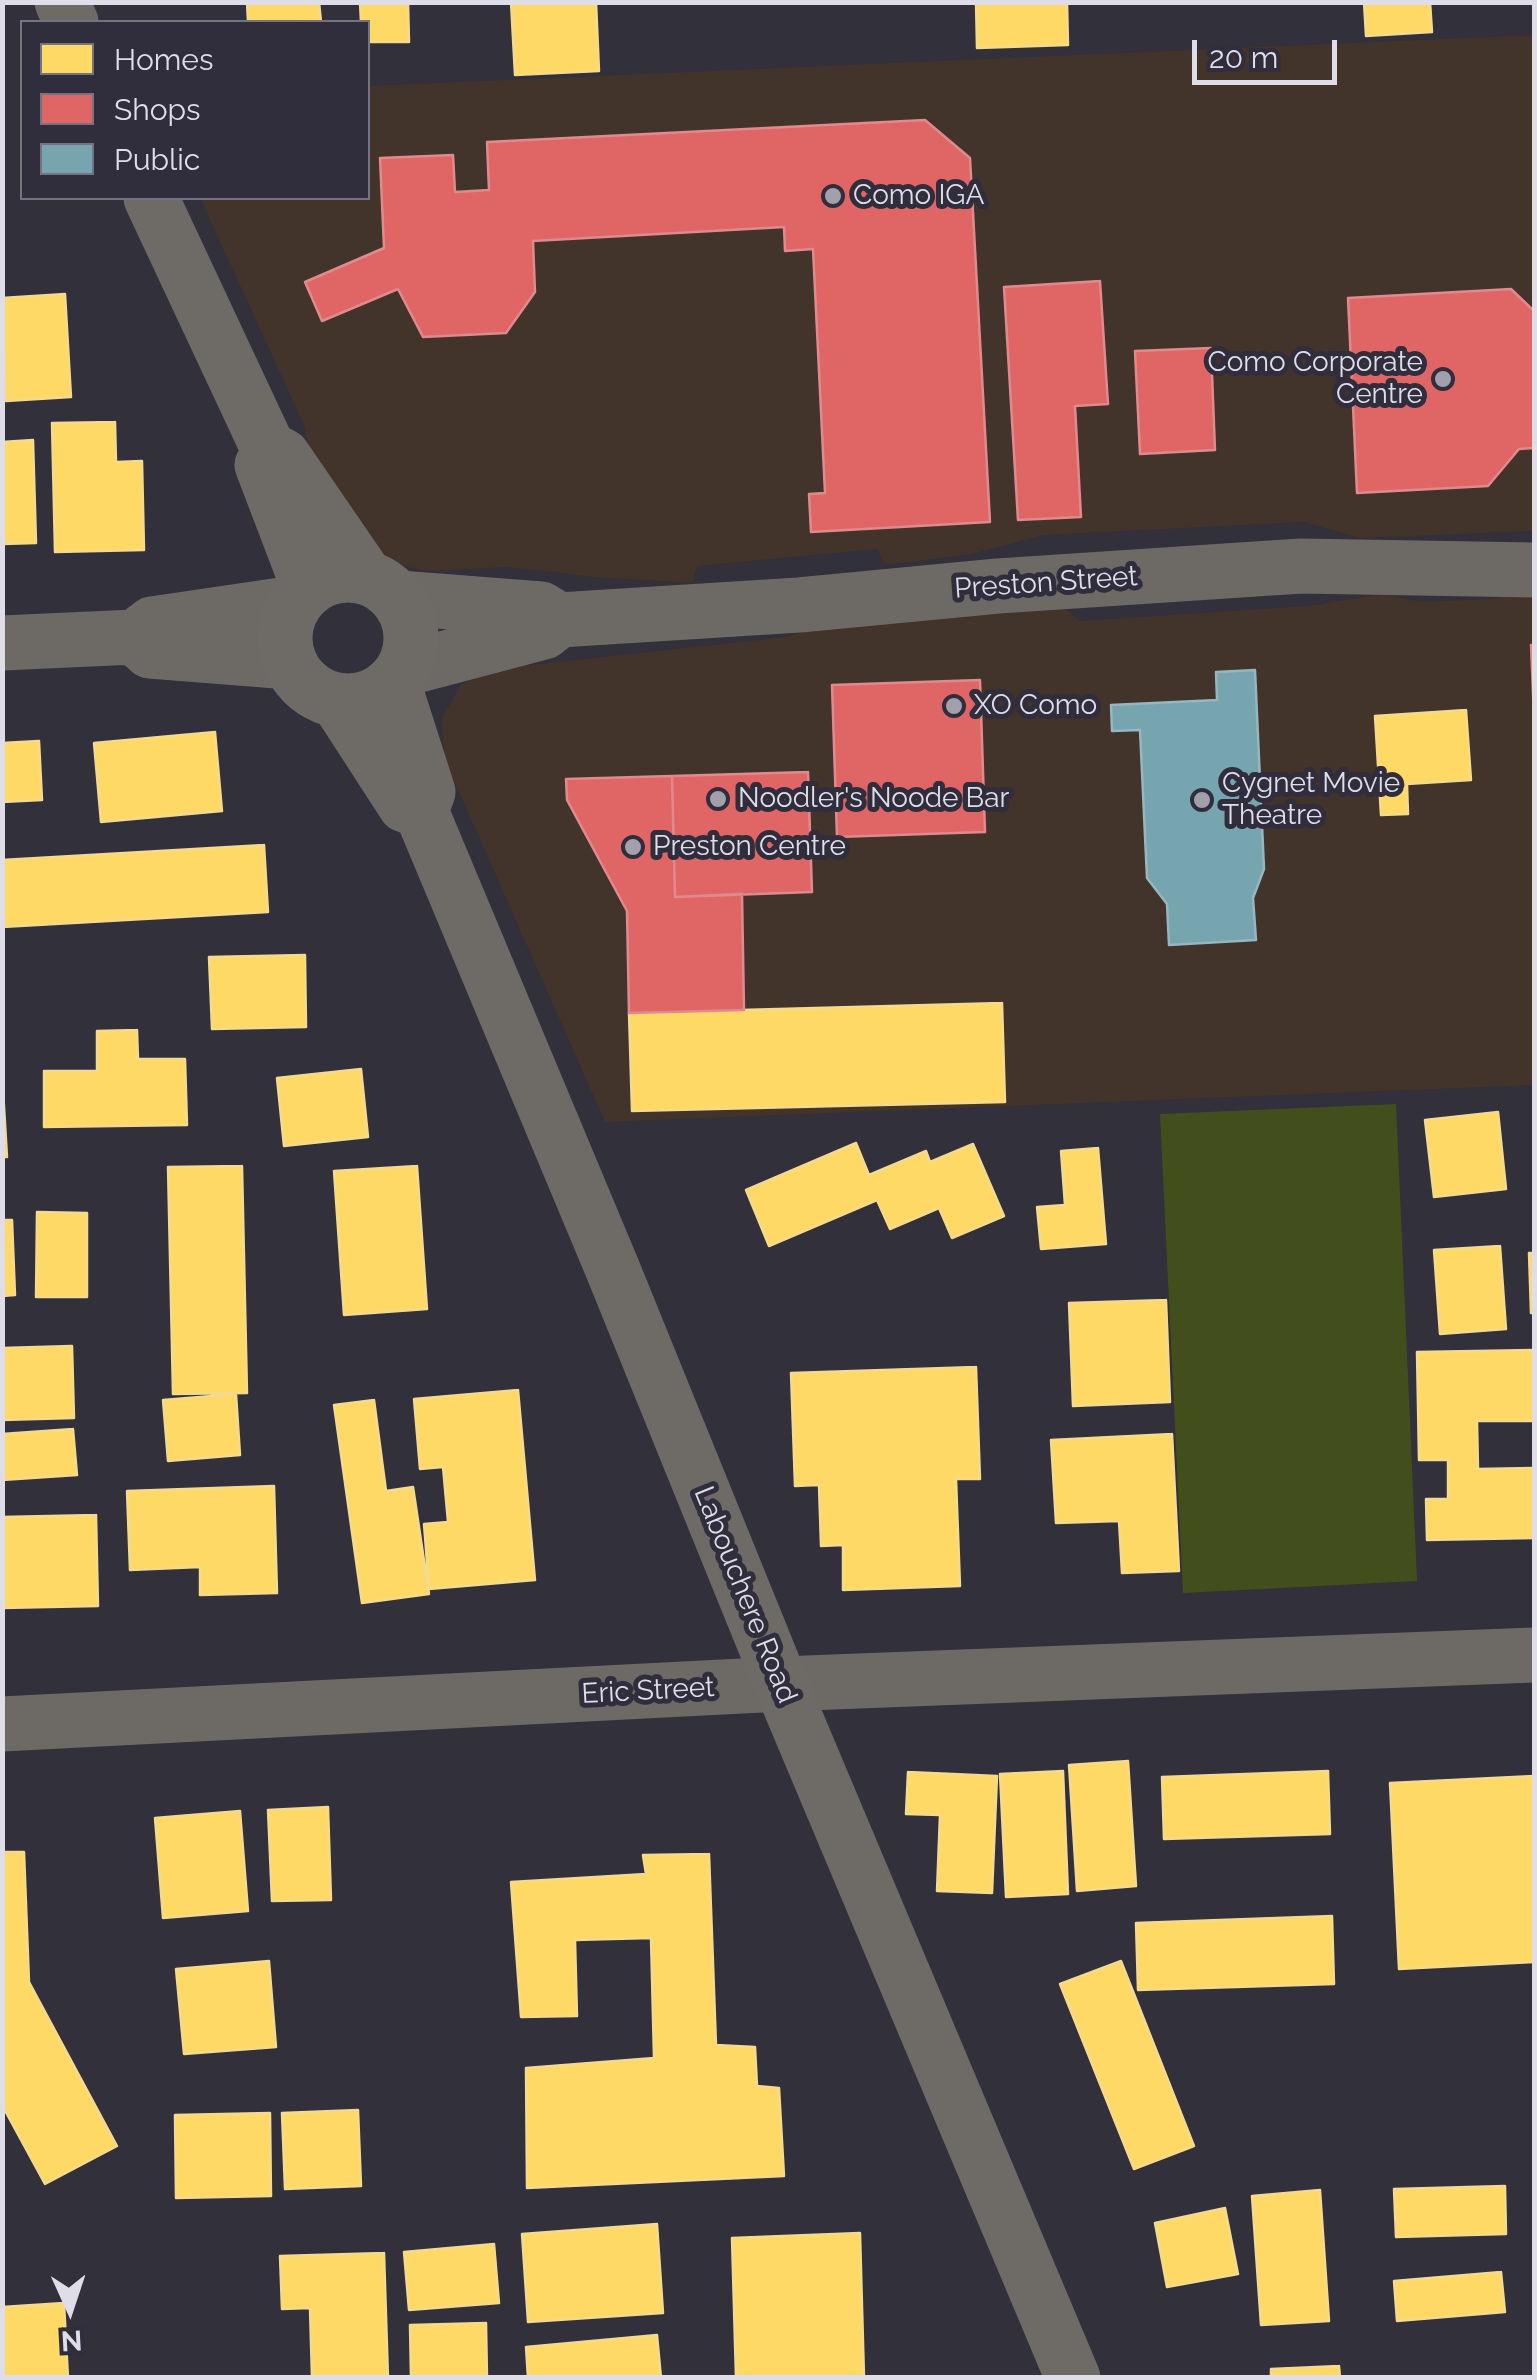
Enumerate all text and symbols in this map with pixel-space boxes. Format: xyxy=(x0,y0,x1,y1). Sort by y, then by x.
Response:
legend xyxy=(20,20,370,200)
scale bar xyxy=(1197,20,1342,82)
text: 20 m xyxy=(1209,40,1278,75)
text: Homes xyxy=(114,42,213,77)
text: Shops xyxy=(114,92,201,127)
text: Public xyxy=(114,142,200,177)
place label: Como IGA xyxy=(853,179,984,213)
marker: Como IGA xyxy=(822,185,844,207)
place label: Como Corporate Centre xyxy=(1207,346,1423,412)
marker: Como Corporate Centre xyxy=(1432,368,1454,390)
street label: Preston Street xyxy=(953,560,1139,606)
place label: XO Como xyxy=(974,689,1097,723)
marker: XO Como xyxy=(943,695,965,717)
place label: Cygnet Movie Theatre xyxy=(1222,767,1400,833)
place label: Noodler's Noode Bar xyxy=(738,782,1009,816)
marker: Noodler's Noode Bar xyxy=(707,788,729,810)
marker: Cygnet Movie Theatre xyxy=(1191,789,1213,811)
place label: Preston Centre xyxy=(653,830,846,864)
marker: Preston Centre xyxy=(622,836,644,858)
street label: Labouchere Road xyxy=(686,1482,804,1708)
street label: Eric Street xyxy=(581,1671,715,1711)
north arrow xyxy=(20,2260,120,2360)
text: N xyxy=(60,2323,83,2357)

